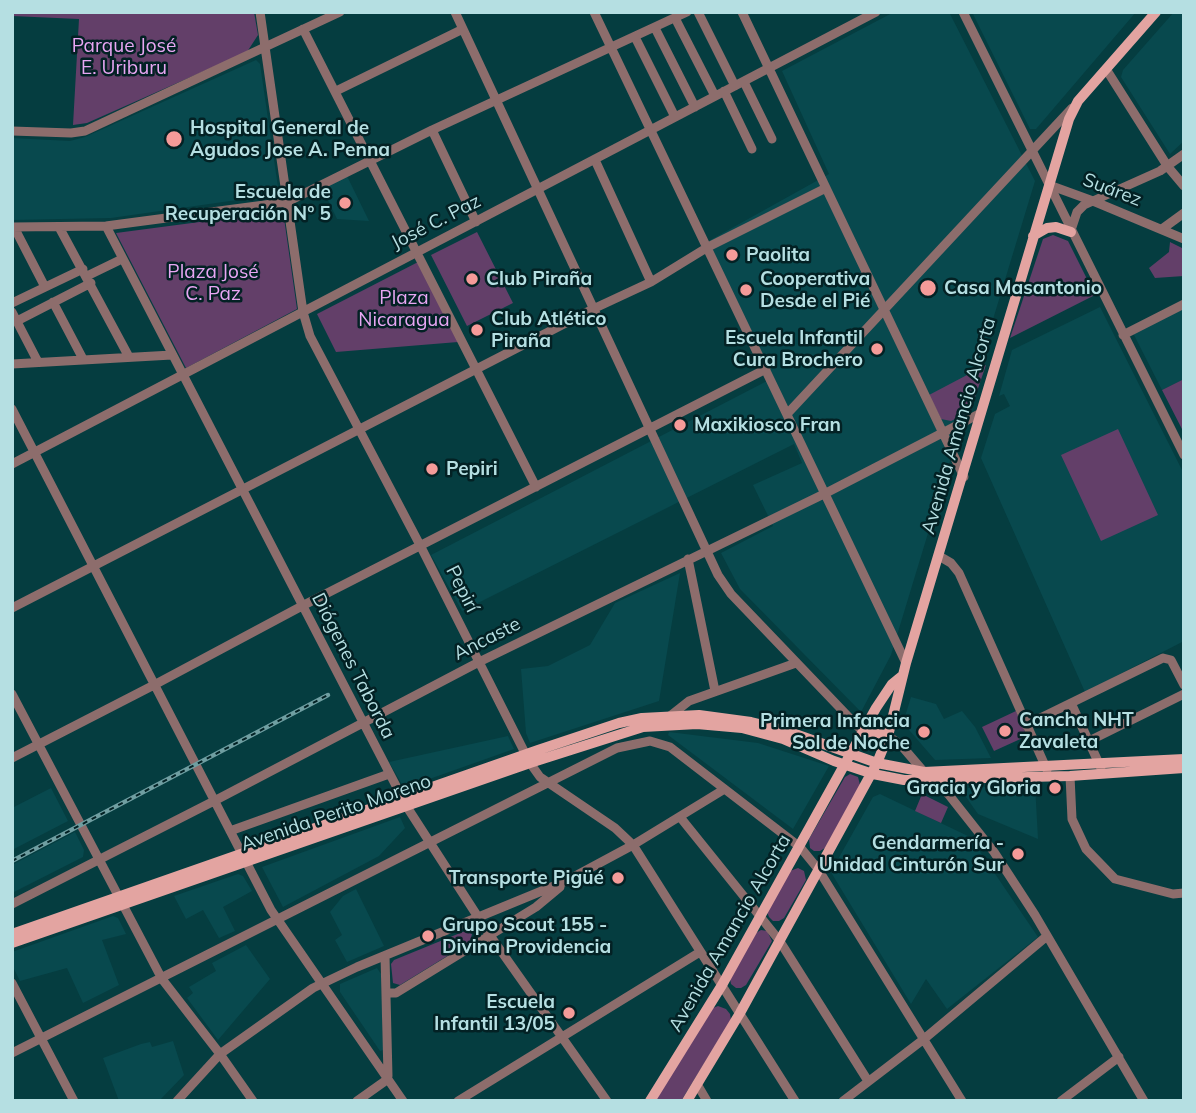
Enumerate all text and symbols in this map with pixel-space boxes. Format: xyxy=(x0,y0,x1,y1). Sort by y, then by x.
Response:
park label: Parque José E. Uriburu xyxy=(72,35,176,79)
place label: Hospital General de Agudos Jose A. Penna xyxy=(190,117,390,161)
marker: Hospital General de Agudos Jose A. Penna xyxy=(164,129,184,149)
street label: Suárez xyxy=(1079,168,1145,212)
place label: Escuela de Recuperación N° 5 xyxy=(165,181,331,225)
street label: José C. Paz xyxy=(387,190,485,254)
marker: Escuela de Recuperación N° 5 xyxy=(337,195,353,211)
place label: Paolita xyxy=(746,244,810,266)
marker: Paolita xyxy=(724,247,740,263)
park label: Plaza José C. Paz xyxy=(167,261,259,305)
place label: Club Piraña xyxy=(486,268,592,290)
place label: Cooperativa Desde el Pié xyxy=(760,268,870,312)
marker: Club Piraña xyxy=(464,271,480,287)
place label: Casa Masantonio xyxy=(944,277,1102,299)
marker: Casa Masantonio xyxy=(918,278,938,298)
marker: Cooperativa Desde el Pié xyxy=(738,282,754,298)
park label: Plaza Nicaragua xyxy=(358,287,450,331)
place label: Club Atlético Piraña xyxy=(491,308,607,352)
street label: Avenida Amancio Alcorta xyxy=(917,315,1001,537)
marker: Club Atlético Piraña xyxy=(469,322,485,338)
place label: Escuela Infantil Cura Brochero xyxy=(725,327,863,371)
marker: Escuela Infantil Cura Brochero xyxy=(869,341,885,357)
place label: Maxikiosco Fran xyxy=(694,414,841,436)
marker: Maxikiosco Fran xyxy=(672,417,688,433)
place label: Pepiri xyxy=(446,458,498,480)
marker: Pepiri xyxy=(424,461,440,477)
street label: Pepirí xyxy=(441,562,483,616)
street label: Diógenes Taborda xyxy=(306,589,400,743)
street label: Ancaste xyxy=(450,612,524,666)
place label: Cancha NHT Zavaleta xyxy=(1019,709,1134,753)
place label: Primera Infancia Sol de Noche xyxy=(760,710,910,754)
marker: Cancha NHT Zavaleta xyxy=(997,723,1013,739)
marker: Primera Infancia Sol de Noche xyxy=(916,724,932,740)
street label: Avenida Perito Moreno xyxy=(238,770,434,856)
place label: Gracia y Gloria xyxy=(906,777,1041,799)
marker: Gracia y Gloria xyxy=(1047,780,1063,796)
street label: Avenida Amancio Alcorta xyxy=(664,830,796,1036)
place label: Gendarmería - Unidad Cinturón Sur xyxy=(819,832,1004,876)
marker: Gendarmería - Unidad Cinturón Sur xyxy=(1010,846,1026,862)
place label: Transporte Pigüé xyxy=(449,867,604,889)
marker: Transporte Pigüé xyxy=(610,870,626,886)
place label: Grupo Scout 155 - Divina Providencia xyxy=(442,914,611,958)
marker: Grupo Scout 155 - Divina Providencia xyxy=(420,928,436,944)
place label: Escuela Infantil 13/05 xyxy=(434,991,555,1035)
marker: Escuela Infantil 13/05 xyxy=(561,1005,577,1021)

